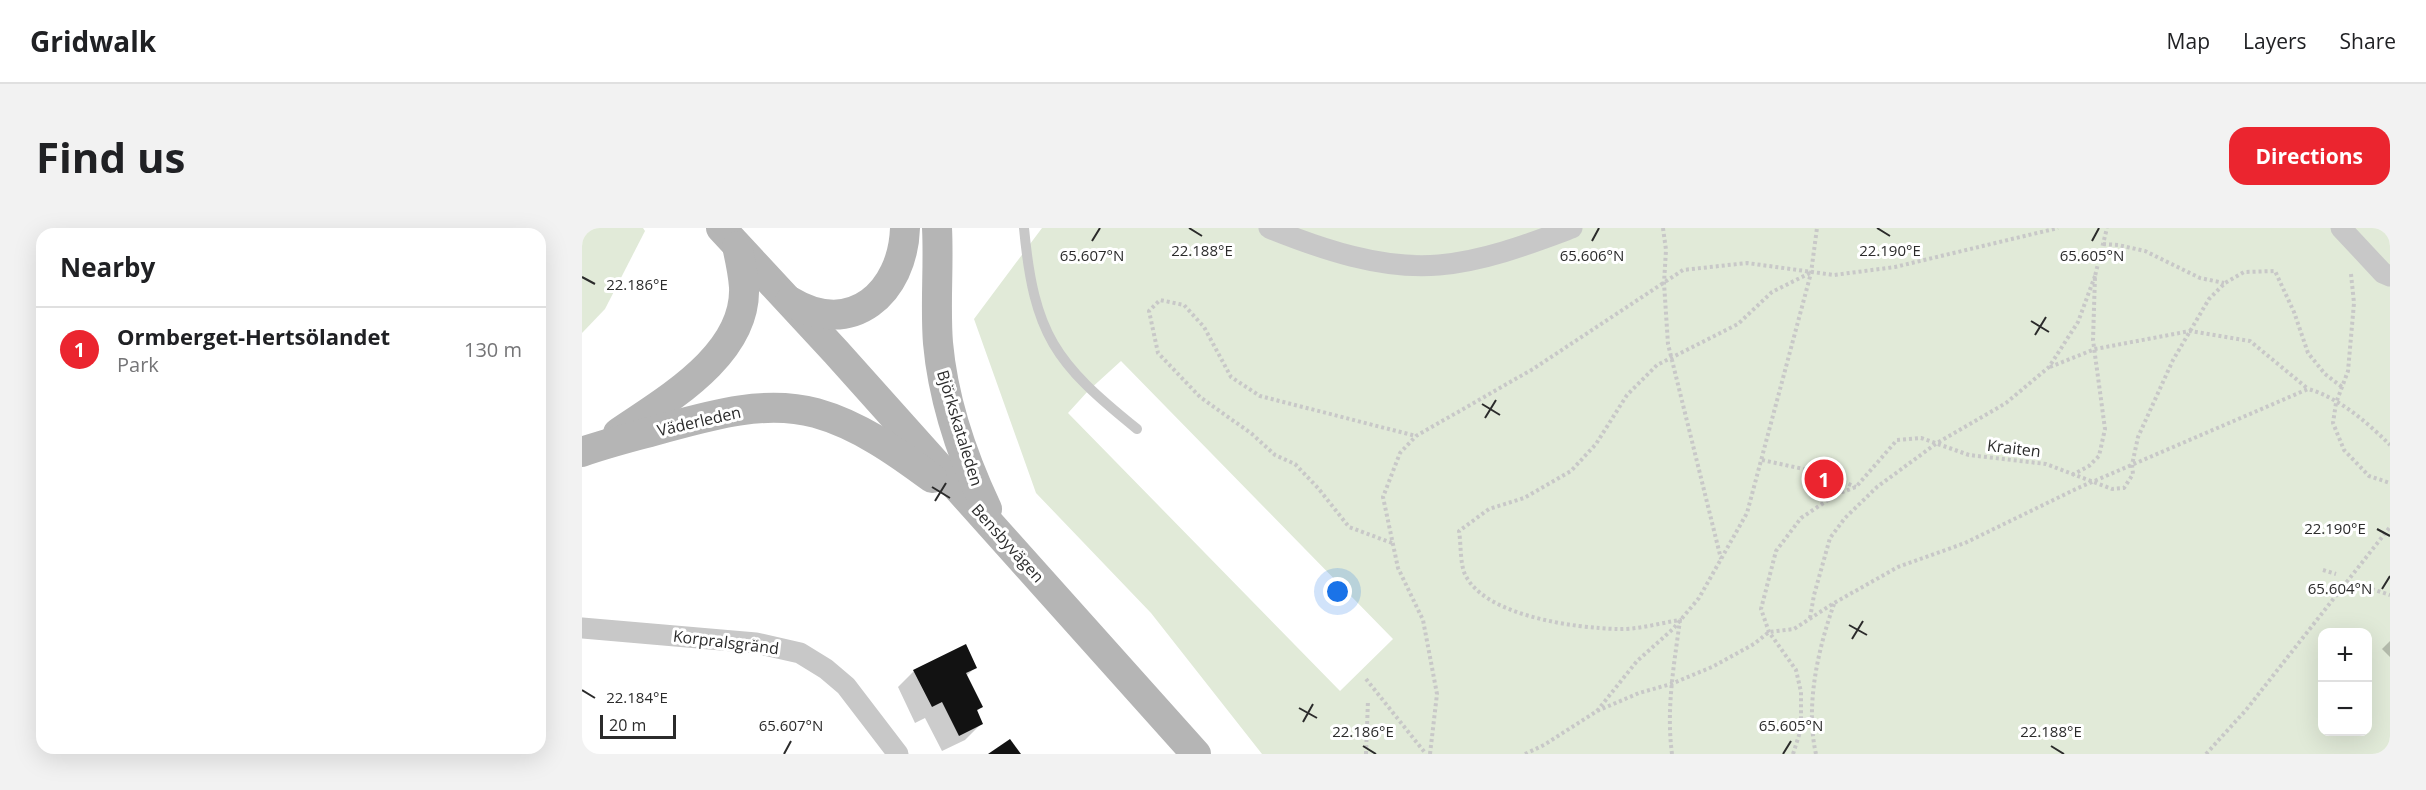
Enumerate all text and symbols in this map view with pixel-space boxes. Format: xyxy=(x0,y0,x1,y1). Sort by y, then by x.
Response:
text: Gridwalk xyxy=(30,22,156,60)
text: Map xyxy=(2167,27,2210,55)
text: Layers xyxy=(2243,27,2307,55)
text: Share xyxy=(2340,27,2396,55)
button: Directions xyxy=(2229,127,2390,185)
text: Find us xyxy=(36,128,185,185)
text: 22.188°E xyxy=(1171,240,1233,260)
text: 22.190°E xyxy=(1859,240,1921,260)
text: 65.607°N xyxy=(1060,245,1124,265)
text: 65.606°N xyxy=(1560,245,1624,265)
text: 65.605°N xyxy=(2060,245,2124,265)
text: Nearby xyxy=(60,249,155,285)
text: 22.186°E xyxy=(606,274,668,294)
text: Ormberget-Hertsölandet xyxy=(117,321,390,351)
text: 1 xyxy=(74,336,85,363)
text: 130 m xyxy=(464,336,522,363)
text: Park xyxy=(117,351,159,378)
street label: Björkskataleden xyxy=(932,367,988,489)
street label: Väderleden xyxy=(655,401,743,441)
street label: Kraiten xyxy=(1986,434,2042,462)
pin: 1 xyxy=(1804,456,1844,502)
street label: Bensbyvägen xyxy=(967,499,1049,587)
text: 22.190°E xyxy=(2304,518,2366,538)
your location xyxy=(1323,577,1352,606)
text: 65.604°N xyxy=(2308,578,2372,598)
street label: Korpralsgränd xyxy=(672,625,780,659)
map controls xyxy=(2318,628,2372,736)
button: + xyxy=(2318,628,2372,682)
button: − xyxy=(2318,682,2372,736)
text: 22.184°E xyxy=(606,687,668,707)
scale bar xyxy=(600,712,676,739)
text: 20 m xyxy=(609,714,646,736)
text: 65.607°N xyxy=(759,715,823,735)
text: 65.605°N xyxy=(1759,715,1823,735)
text: 22.186°E xyxy=(1332,721,1394,741)
text: 22.188°E xyxy=(2020,721,2082,741)

